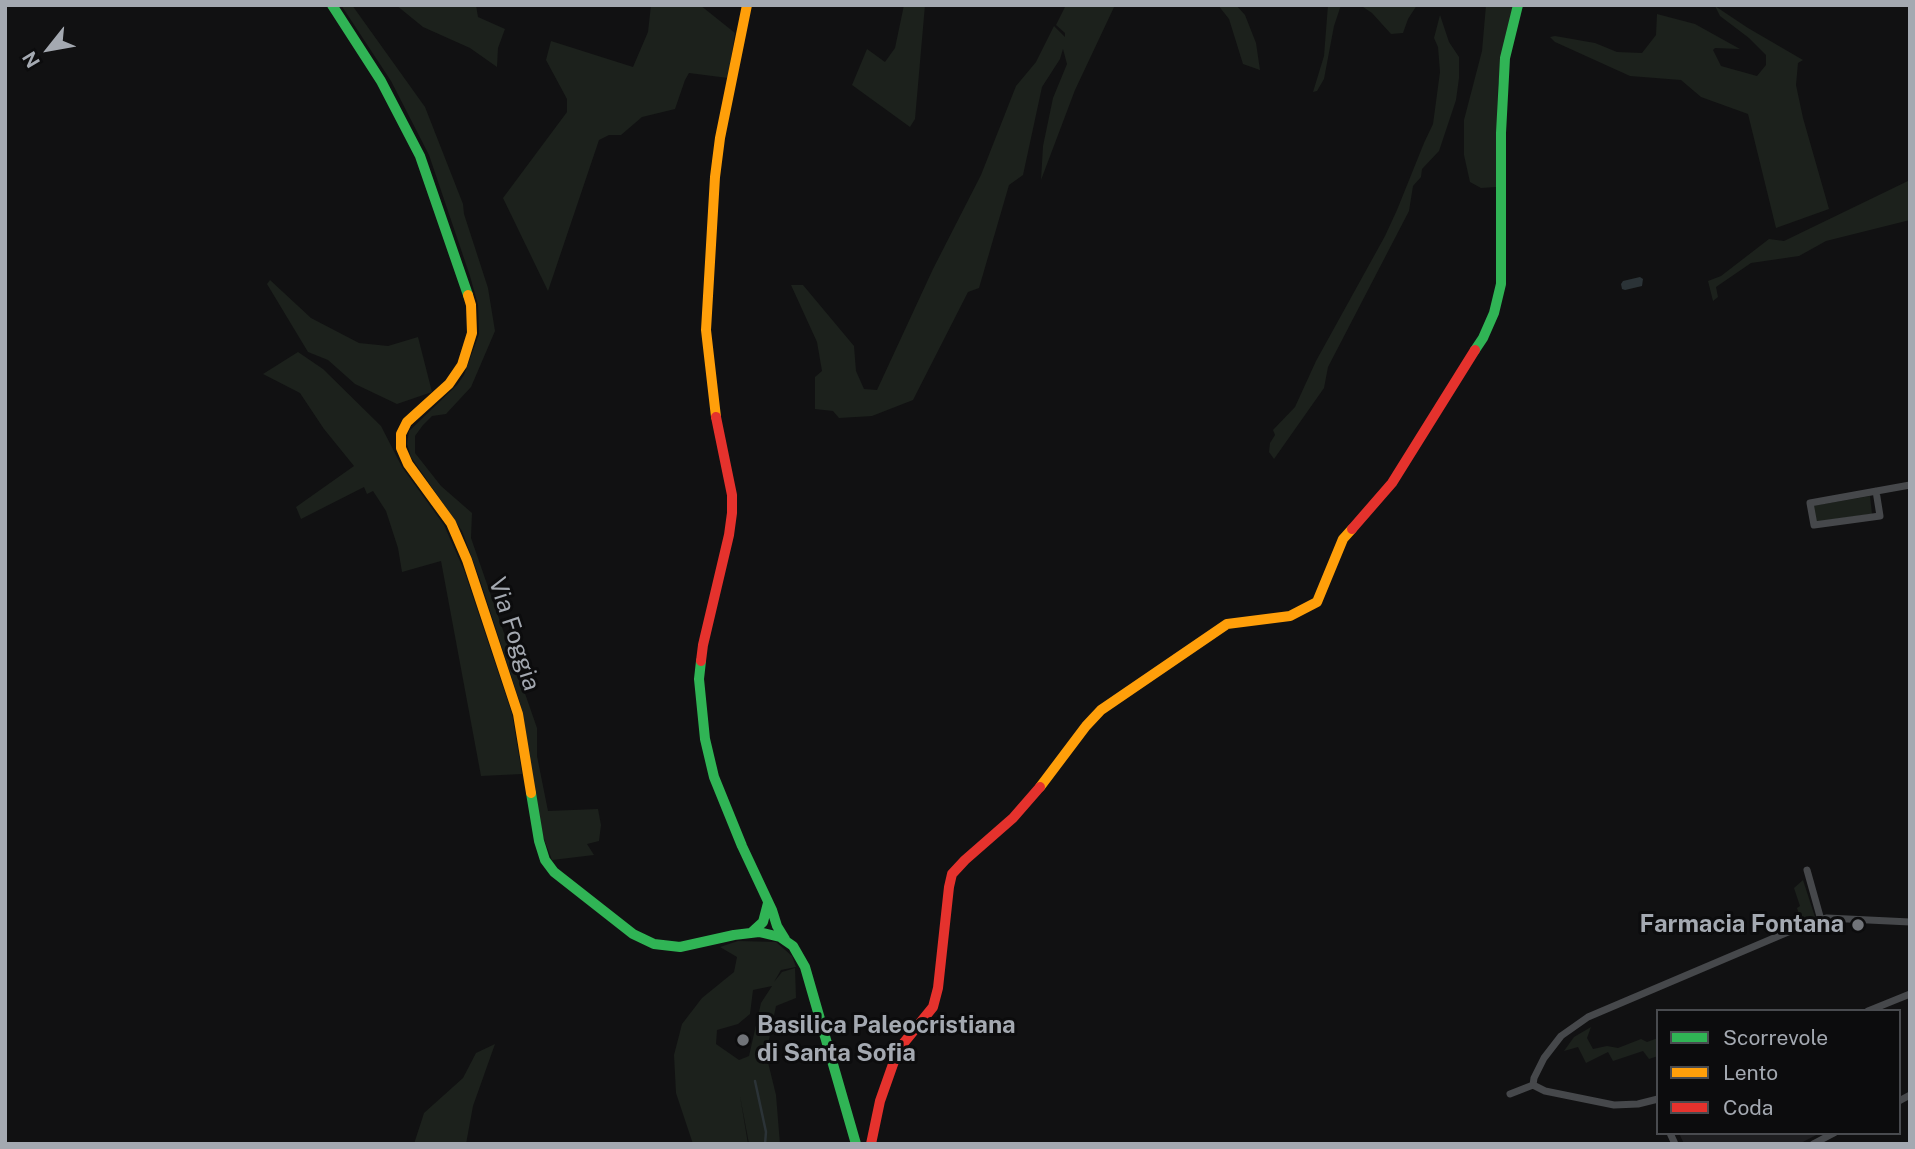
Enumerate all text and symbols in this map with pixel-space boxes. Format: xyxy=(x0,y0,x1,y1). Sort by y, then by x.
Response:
north arrow xyxy=(14,14,84,84)
text: N xyxy=(18,48,44,72)
street label: Via Foggia xyxy=(482,574,546,694)
place label: Farmacia Fontana xyxy=(1639,911,1844,939)
marker: Farmacia Fontana xyxy=(1850,917,1866,933)
legend xyxy=(1656,1009,1901,1135)
place label: Basilica Paleocristiana di Santa Sofia xyxy=(757,1012,1016,1068)
text: Scorrevole xyxy=(1723,1025,1828,1050)
marker: Basilica Paleocristiana di Santa Sofia xyxy=(735,1032,751,1048)
text: Lento xyxy=(1723,1060,1778,1085)
text: Coda xyxy=(1723,1095,1773,1120)

